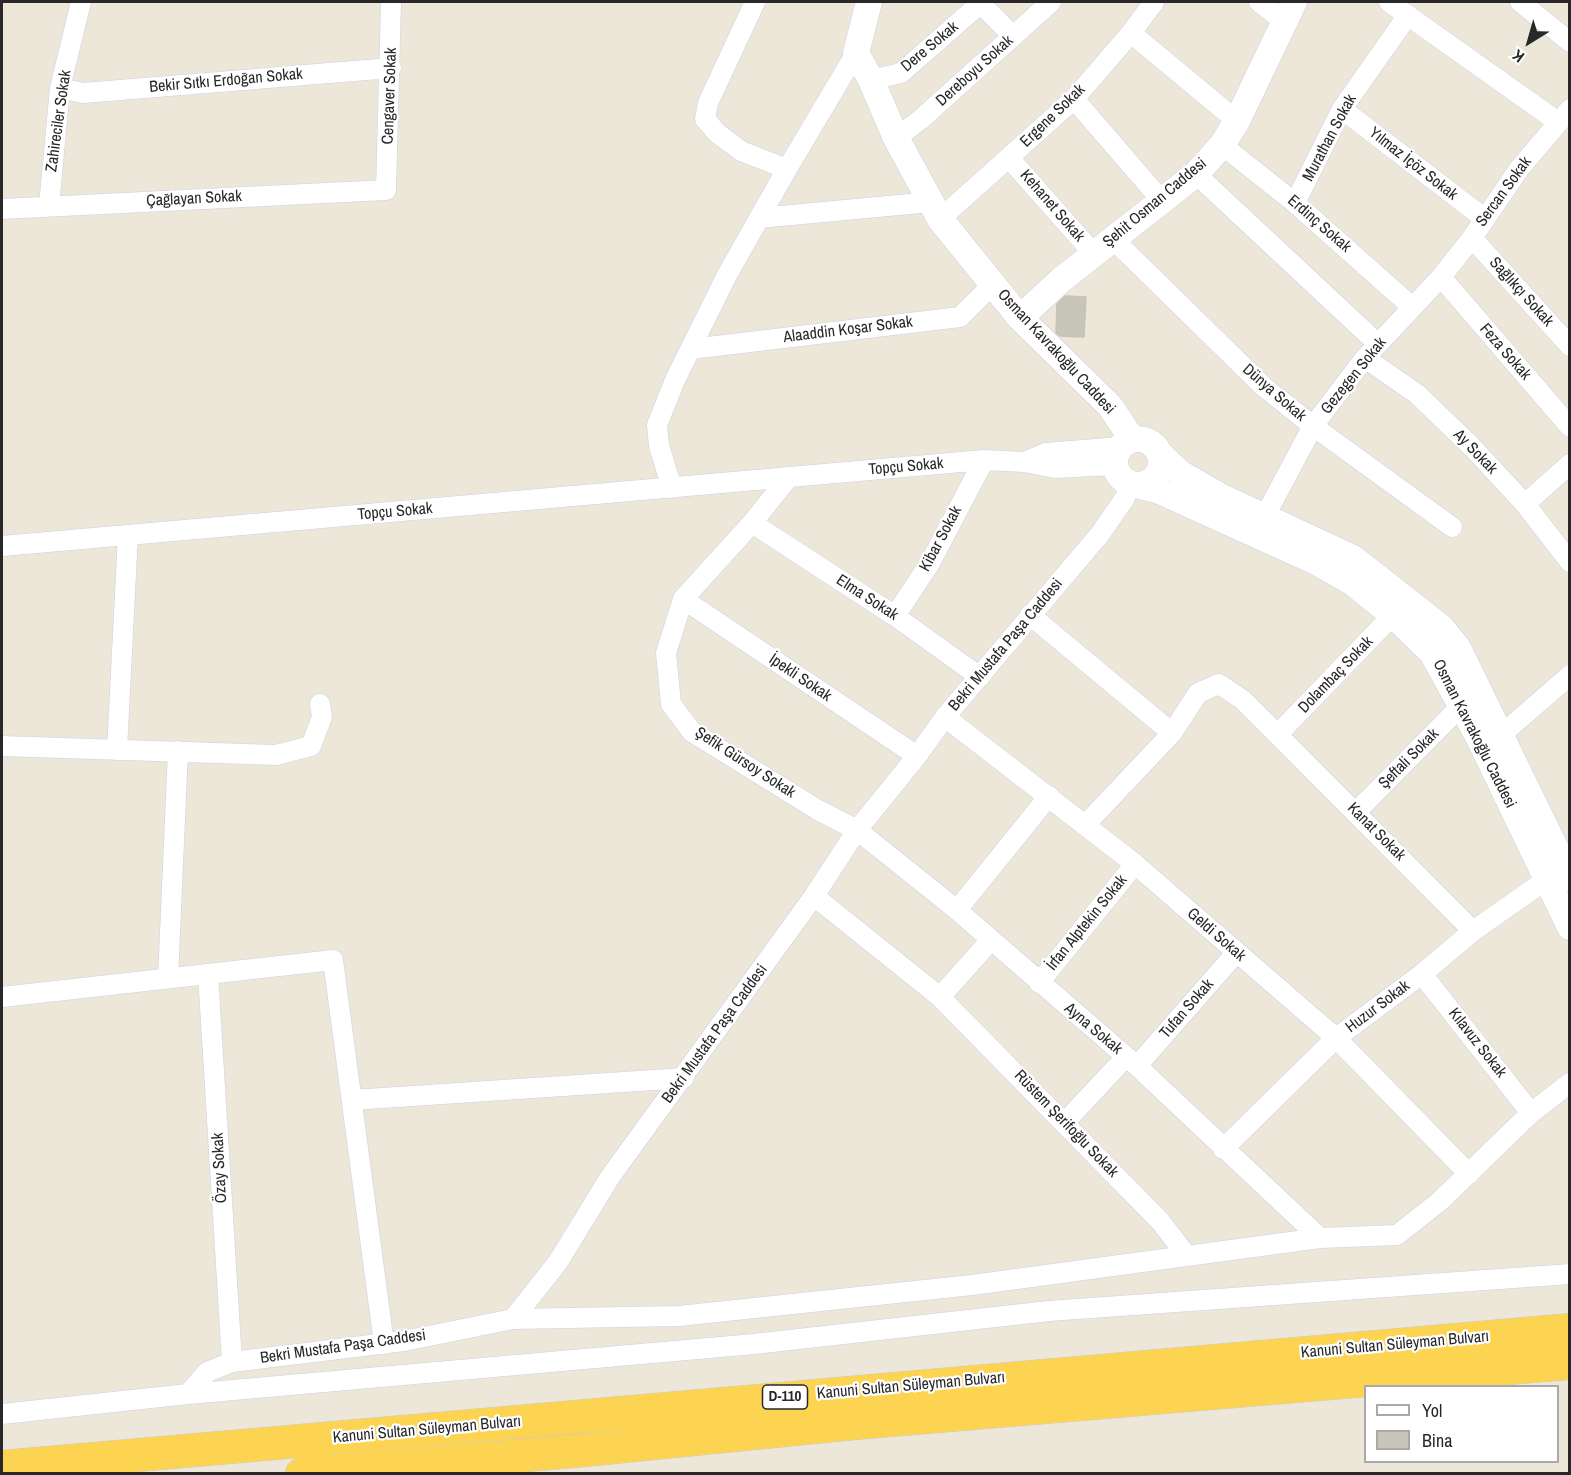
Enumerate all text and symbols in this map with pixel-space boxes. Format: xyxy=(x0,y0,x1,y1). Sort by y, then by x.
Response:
north arrow xyxy=(1499,12,1559,72)
street label: Dere Sokak xyxy=(898,18,962,76)
street label: Dereboyu Sokak xyxy=(933,31,1017,111)
text: K xyxy=(1508,45,1529,68)
street label: Cengaver Sokak xyxy=(379,47,401,145)
street label: Bekir Sıtkı Erdoğan Sokak xyxy=(149,65,303,97)
street label: Zahireciler Sokak xyxy=(42,69,76,173)
street label: Ergene Sokak xyxy=(1017,80,1089,152)
street label: Murathan Sokak xyxy=(1299,91,1361,185)
street label: Yılmaz İçöz Sokak xyxy=(1365,123,1461,205)
street label: Sercan Sokak xyxy=(1472,153,1536,231)
street label: Şehit Osman Caddesi xyxy=(1099,154,1211,252)
street label: Kehanet Sokak xyxy=(1016,166,1088,246)
street label: Çağlayan Sokak xyxy=(146,187,242,211)
street label: Erdinç Sokak xyxy=(1283,191,1355,257)
street label: Sağlıkçı Sokak xyxy=(1485,253,1557,331)
street label: Osman Kavrakoğlu Caddesi xyxy=(993,285,1119,419)
street label: Alaaddin Koşar Sokak xyxy=(782,313,914,347)
street label: Feza Sokak xyxy=(1475,320,1535,384)
street label: Gezegen Sokak xyxy=(1317,334,1391,418)
street label: Dünya Sokak xyxy=(1238,360,1310,426)
street label: Ay Sokak xyxy=(1449,425,1501,479)
street label: Topçu Sokak xyxy=(868,454,944,480)
street label: Topçu Sokak xyxy=(357,499,433,525)
street label: Kibar Sokak xyxy=(916,503,966,575)
street label: Elma Sokak xyxy=(832,571,902,625)
street label: Bekri Mustafa Paşa Caddesi xyxy=(945,575,1067,715)
street label: Dolambaç Sokak xyxy=(1295,633,1377,717)
street label: İpekli Sokak xyxy=(765,650,835,706)
street label: Osman Kavrakoğlu Caddesi xyxy=(1428,657,1520,811)
street label: Şefik Gürsoy Sokak xyxy=(691,723,799,803)
street label: Şeftali Sokak xyxy=(1375,725,1443,793)
street label: Kanat Sokak xyxy=(1343,799,1409,865)
street label: İrfan Alptekin Sokak xyxy=(1043,871,1131,975)
street label: Geldi Sokak xyxy=(1183,904,1249,966)
street label: Bekri Mustafa Paşa Caddesi xyxy=(658,961,772,1107)
street label: Tufan Sokak xyxy=(1156,975,1218,1043)
street label: Huzur Sokak xyxy=(1342,977,1414,1037)
street label: Ayna Sokak xyxy=(1060,999,1126,1059)
street label: Kılavuz Sokak xyxy=(1444,1004,1510,1082)
street label: Rüstem Şerifoğlu Sokak xyxy=(1010,1066,1122,1182)
street label: Özay Sokak xyxy=(209,1132,231,1204)
street label: Bekri Mustafa Paşa Caddesi xyxy=(259,1326,427,1368)
street label: Kanuni Sultan Süleyman Bulvarı xyxy=(1300,1327,1490,1363)
street label: Kanuni Sultan Süleyman Bulvarı xyxy=(816,1368,1006,1404)
road number: D-110 xyxy=(762,1385,808,1409)
legend xyxy=(1364,1385,1559,1463)
text: Yol xyxy=(1422,1398,1442,1423)
street label: Kanuni Sultan Süleyman Bulvarı xyxy=(332,1412,522,1448)
text: Bina xyxy=(1422,1428,1452,1453)

